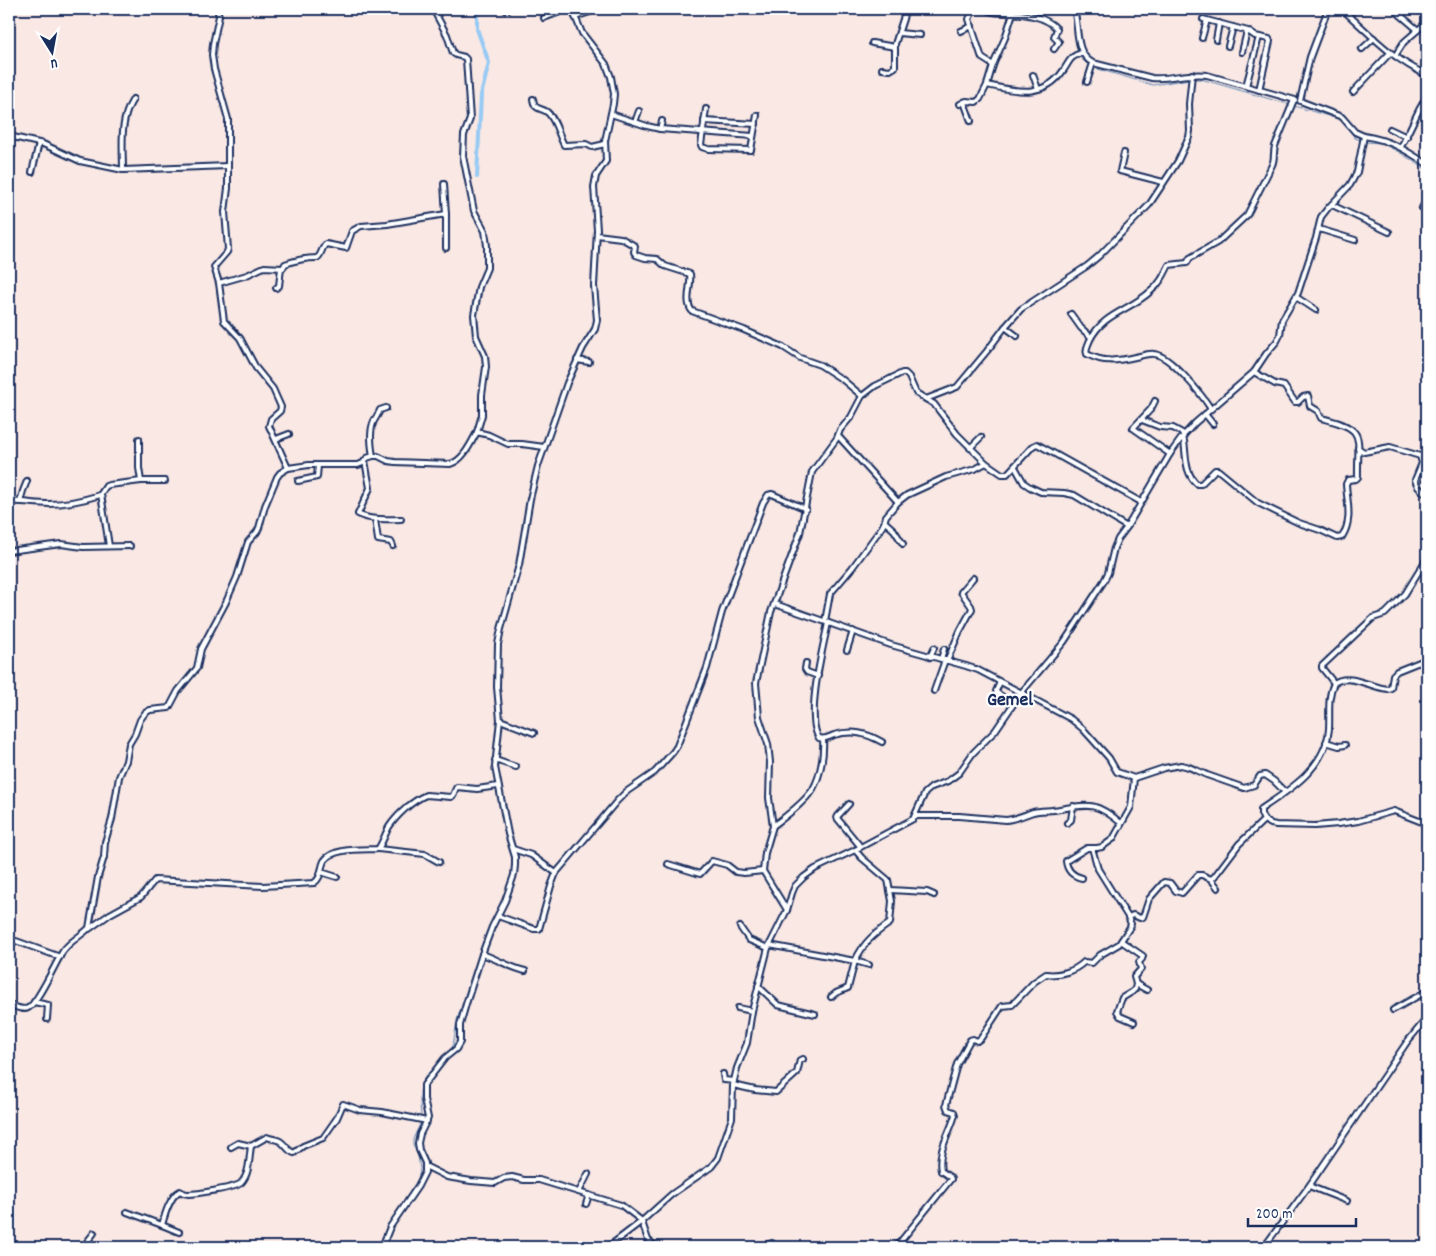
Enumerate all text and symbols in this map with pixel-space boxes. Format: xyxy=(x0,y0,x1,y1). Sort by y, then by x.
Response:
north arrow xyxy=(28,28,78,78)
text: U xyxy=(49,52,59,73)
district label: Gemel xyxy=(987,687,1033,715)
scale bar xyxy=(1248,1196,1356,1228)
text: 200 m xyxy=(1256,1204,1293,1226)

